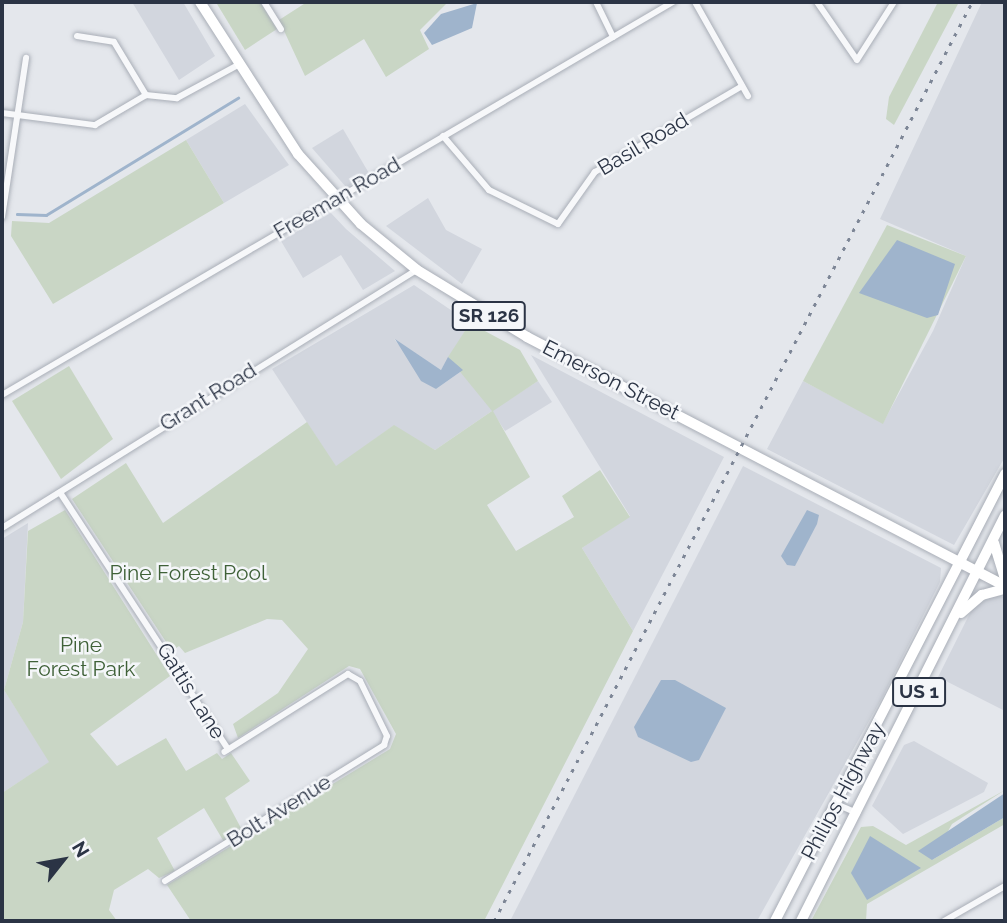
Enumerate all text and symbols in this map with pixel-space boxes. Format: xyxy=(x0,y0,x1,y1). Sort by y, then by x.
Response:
street label: Basil Road xyxy=(593,107,693,181)
street label: Freeman Road xyxy=(269,152,405,244)
road number: SR 126 xyxy=(450,300,528,332)
street label: Emerson Street xyxy=(538,335,684,425)
street label: Grant Road xyxy=(155,358,261,436)
park label: Pine Forest Pool xyxy=(109,560,267,586)
park label: Pine Forest Park xyxy=(27,632,135,682)
street label: Gattis Lane xyxy=(151,638,231,744)
road number: US 1 xyxy=(891,677,947,708)
street label: Philips Highway xyxy=(796,718,890,864)
street label: Bolt Avenue xyxy=(222,769,336,853)
north arrow xyxy=(28,825,98,895)
text: N xyxy=(68,837,94,861)

